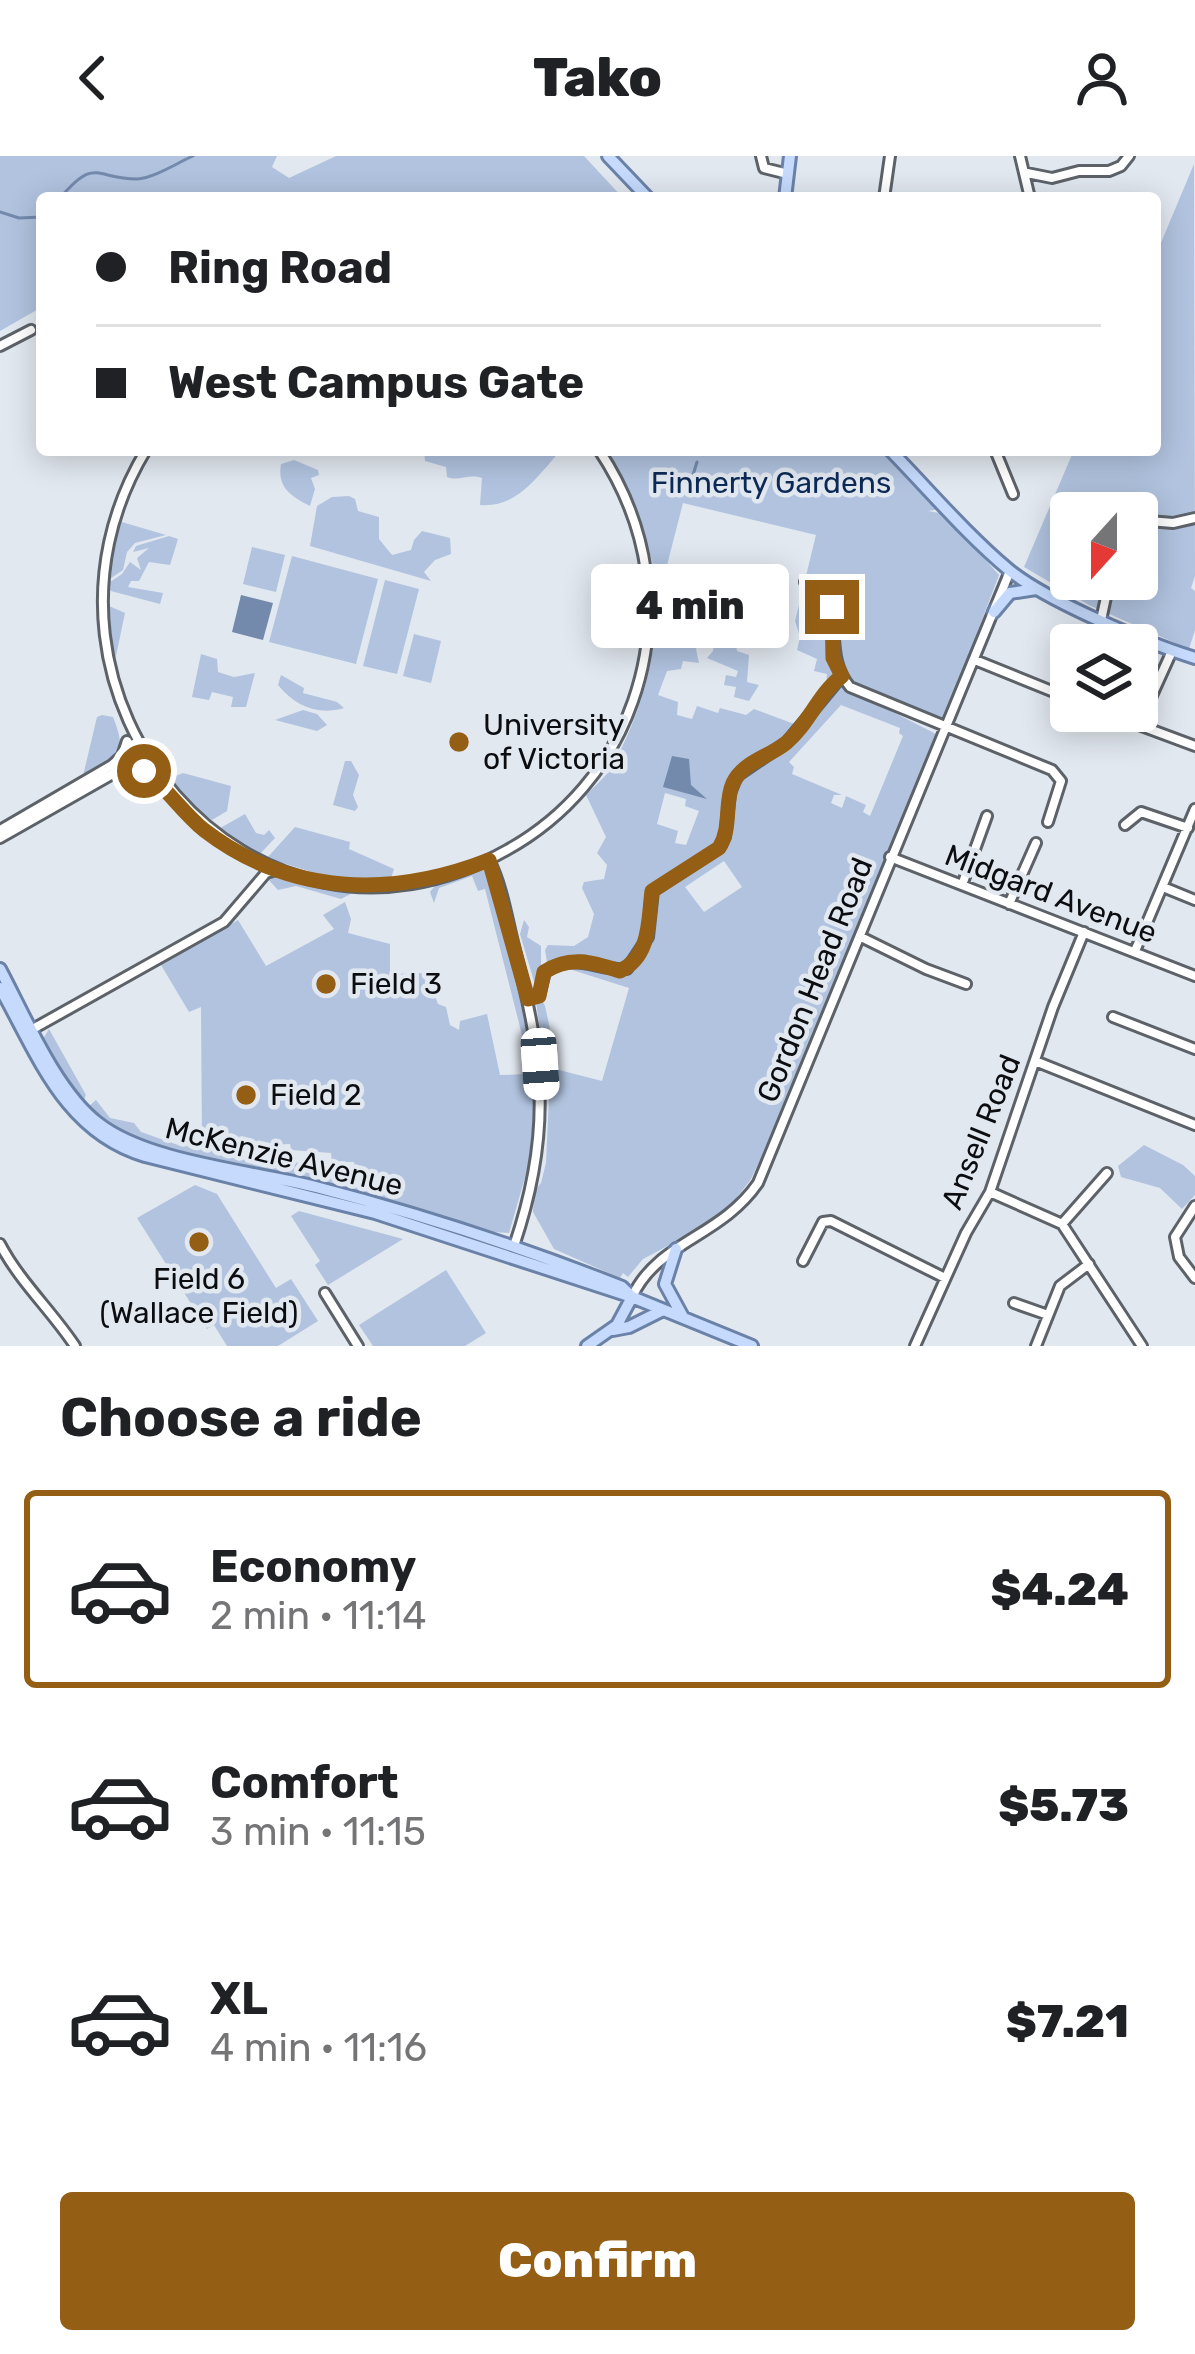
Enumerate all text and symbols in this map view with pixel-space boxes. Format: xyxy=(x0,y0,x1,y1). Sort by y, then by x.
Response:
icon: back xyxy=(60,45,126,111)
icon: person xyxy=(1069,45,1135,111)
text: Tako xyxy=(533,46,662,110)
text: Ring Road xyxy=(168,241,392,294)
text: West Campus Gate xyxy=(168,356,584,409)
park label: Finnerty Gardens xyxy=(651,465,891,501)
north arrow xyxy=(1050,492,1158,600)
map controls xyxy=(1050,492,1158,732)
callout: 4 min xyxy=(592,565,790,649)
route end xyxy=(805,580,859,634)
text: 4 min xyxy=(635,583,745,629)
button: layers xyxy=(1050,624,1158,732)
place label: University of Victoria xyxy=(483,707,625,777)
marker: University of Victoria xyxy=(446,729,472,755)
route start xyxy=(117,744,171,798)
street label: Midgard Avenue xyxy=(940,837,1162,951)
street label: Gordon Head Road xyxy=(750,853,880,1107)
place label: Field 3 xyxy=(350,966,442,1002)
marker: Field 3 xyxy=(313,971,339,997)
car xyxy=(520,1027,560,1101)
street label: Ansell Road xyxy=(934,1050,1028,1214)
place label: Field 2 xyxy=(270,1077,362,1113)
marker: Field 2 xyxy=(233,1082,259,1108)
street label: McKenzie Avenue xyxy=(162,1110,406,1204)
marker: Field 6 (Wallace Field) xyxy=(186,1229,212,1255)
place label: Field 6 (Wallace Field) xyxy=(100,1261,298,1331)
text: Choose a ride xyxy=(60,1386,422,1450)
icon: car xyxy=(66,1535,174,1643)
text: Economy xyxy=(210,1540,416,1593)
text: $4.24 xyxy=(991,1563,1129,1616)
text: 2 min · 11:14 xyxy=(210,1593,426,1639)
icon: car xyxy=(66,1751,174,1859)
text: Comfort xyxy=(210,1756,399,1809)
text: $5.73 xyxy=(998,1779,1129,1832)
text: 3 min · 11:15 xyxy=(210,1809,426,1855)
icon: car xyxy=(66,1967,174,2075)
text: XL xyxy=(210,1972,268,2025)
text: $7.21 xyxy=(1006,1995,1129,2048)
text: 4 min · 11:16 xyxy=(210,2025,427,2071)
button: Confirm xyxy=(60,2192,1135,2330)

